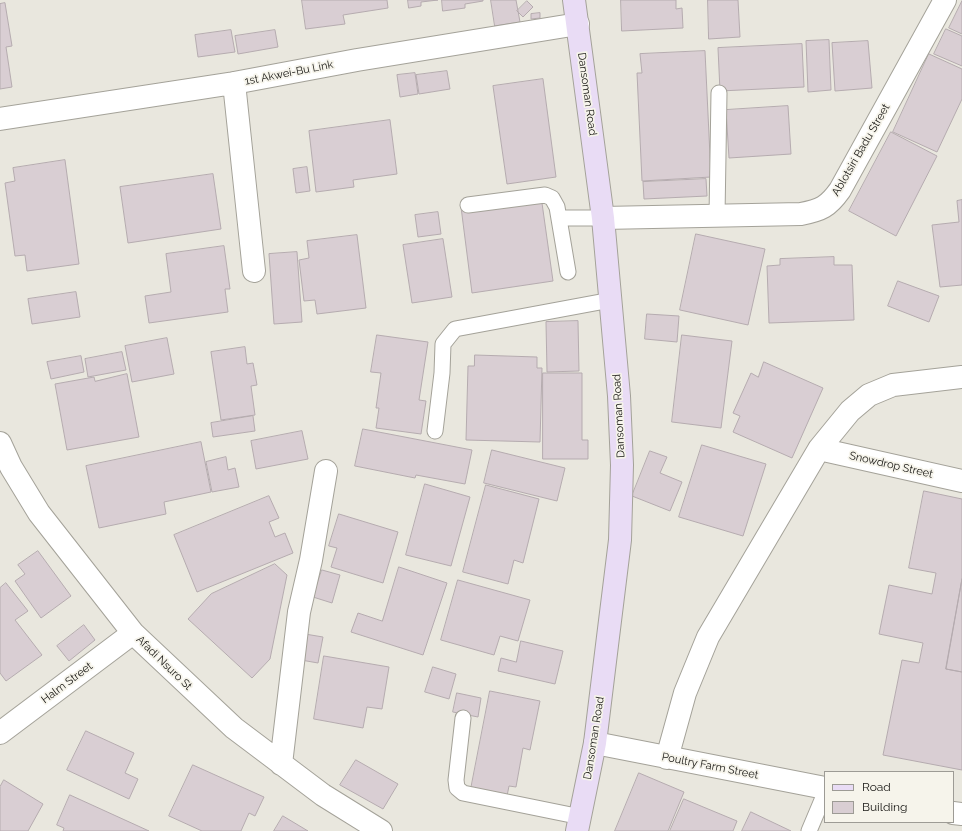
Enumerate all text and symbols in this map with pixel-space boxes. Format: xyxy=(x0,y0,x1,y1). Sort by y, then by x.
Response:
street label: Dansoman Road xyxy=(575,52,599,136)
street label: 1st Akwei-Bu Link xyxy=(244,58,334,88)
street label: Ablotsiri Badu Street xyxy=(829,102,893,198)
street label: Dansoman Road xyxy=(610,374,628,458)
street label: Snowdrop Street xyxy=(848,449,934,481)
street label: Afadi Nsuro St xyxy=(133,633,195,693)
street label: Halm Street xyxy=(39,660,95,706)
street label: Dansoman Road xyxy=(581,696,607,780)
street label: Poultry Farm Street xyxy=(661,750,759,782)
legend xyxy=(824,771,954,823)
text: Road xyxy=(862,780,891,794)
text: Building xyxy=(862,800,908,814)

